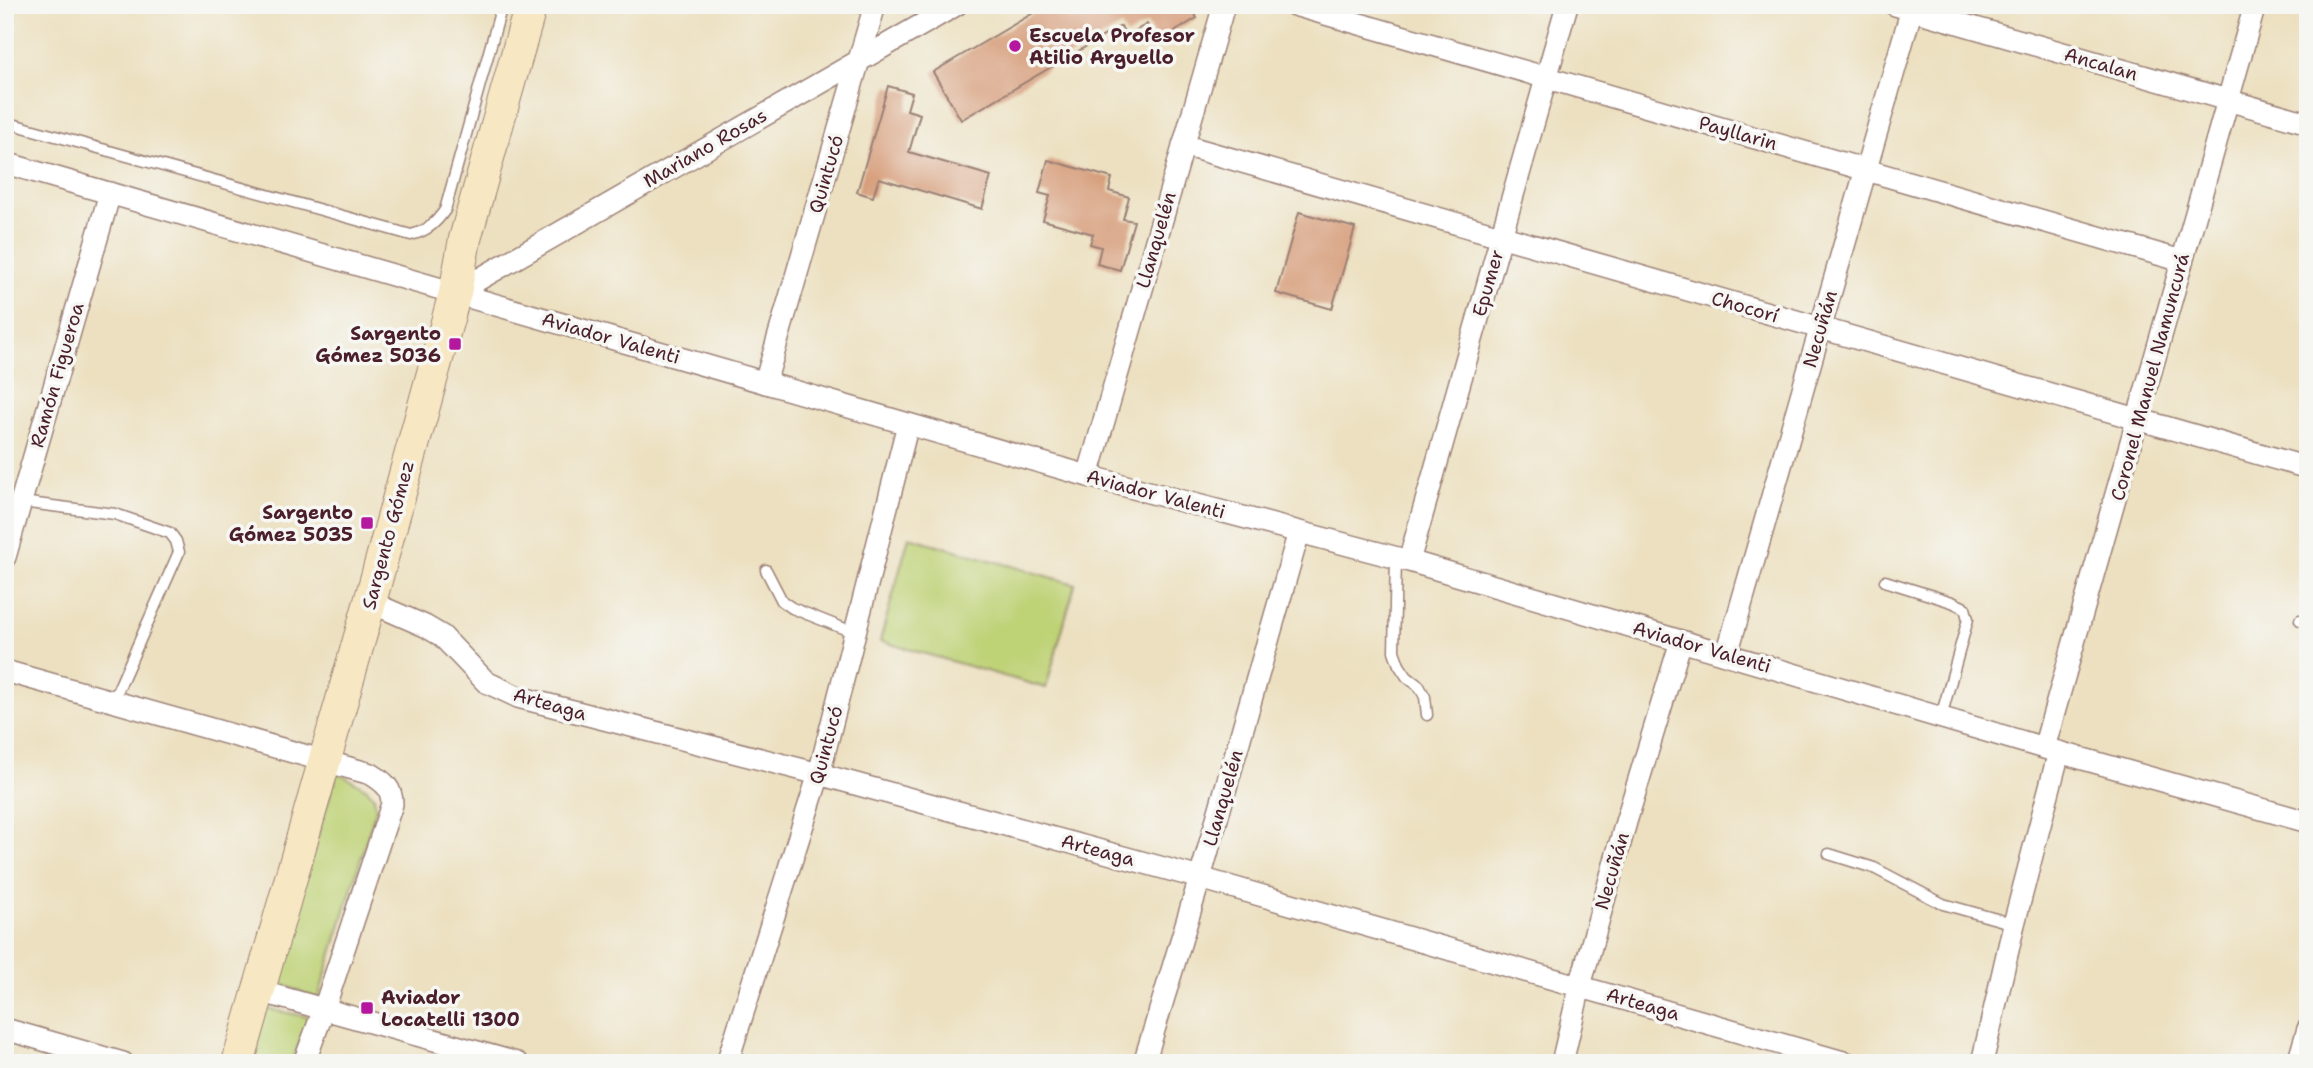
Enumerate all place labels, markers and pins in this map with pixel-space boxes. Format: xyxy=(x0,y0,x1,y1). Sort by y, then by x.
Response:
place label: Escuela Profesor Atilio Arguello xyxy=(1029,23,1195,70)
marker: Escuela Profesor Atilio Arguello xyxy=(1007,38,1023,54)
place label: Sargento Gómez 5036 xyxy=(315,321,441,368)
marker: Sargento Gómez 5036 xyxy=(447,336,463,352)
place label: Sargento Gómez 5035 xyxy=(229,500,353,547)
marker: Sargento Gómez 5035 xyxy=(359,515,375,531)
place label: Aviador Locatelli 1300 xyxy=(381,985,520,1032)
marker: Aviador Locatelli 1300 xyxy=(359,1000,375,1016)

